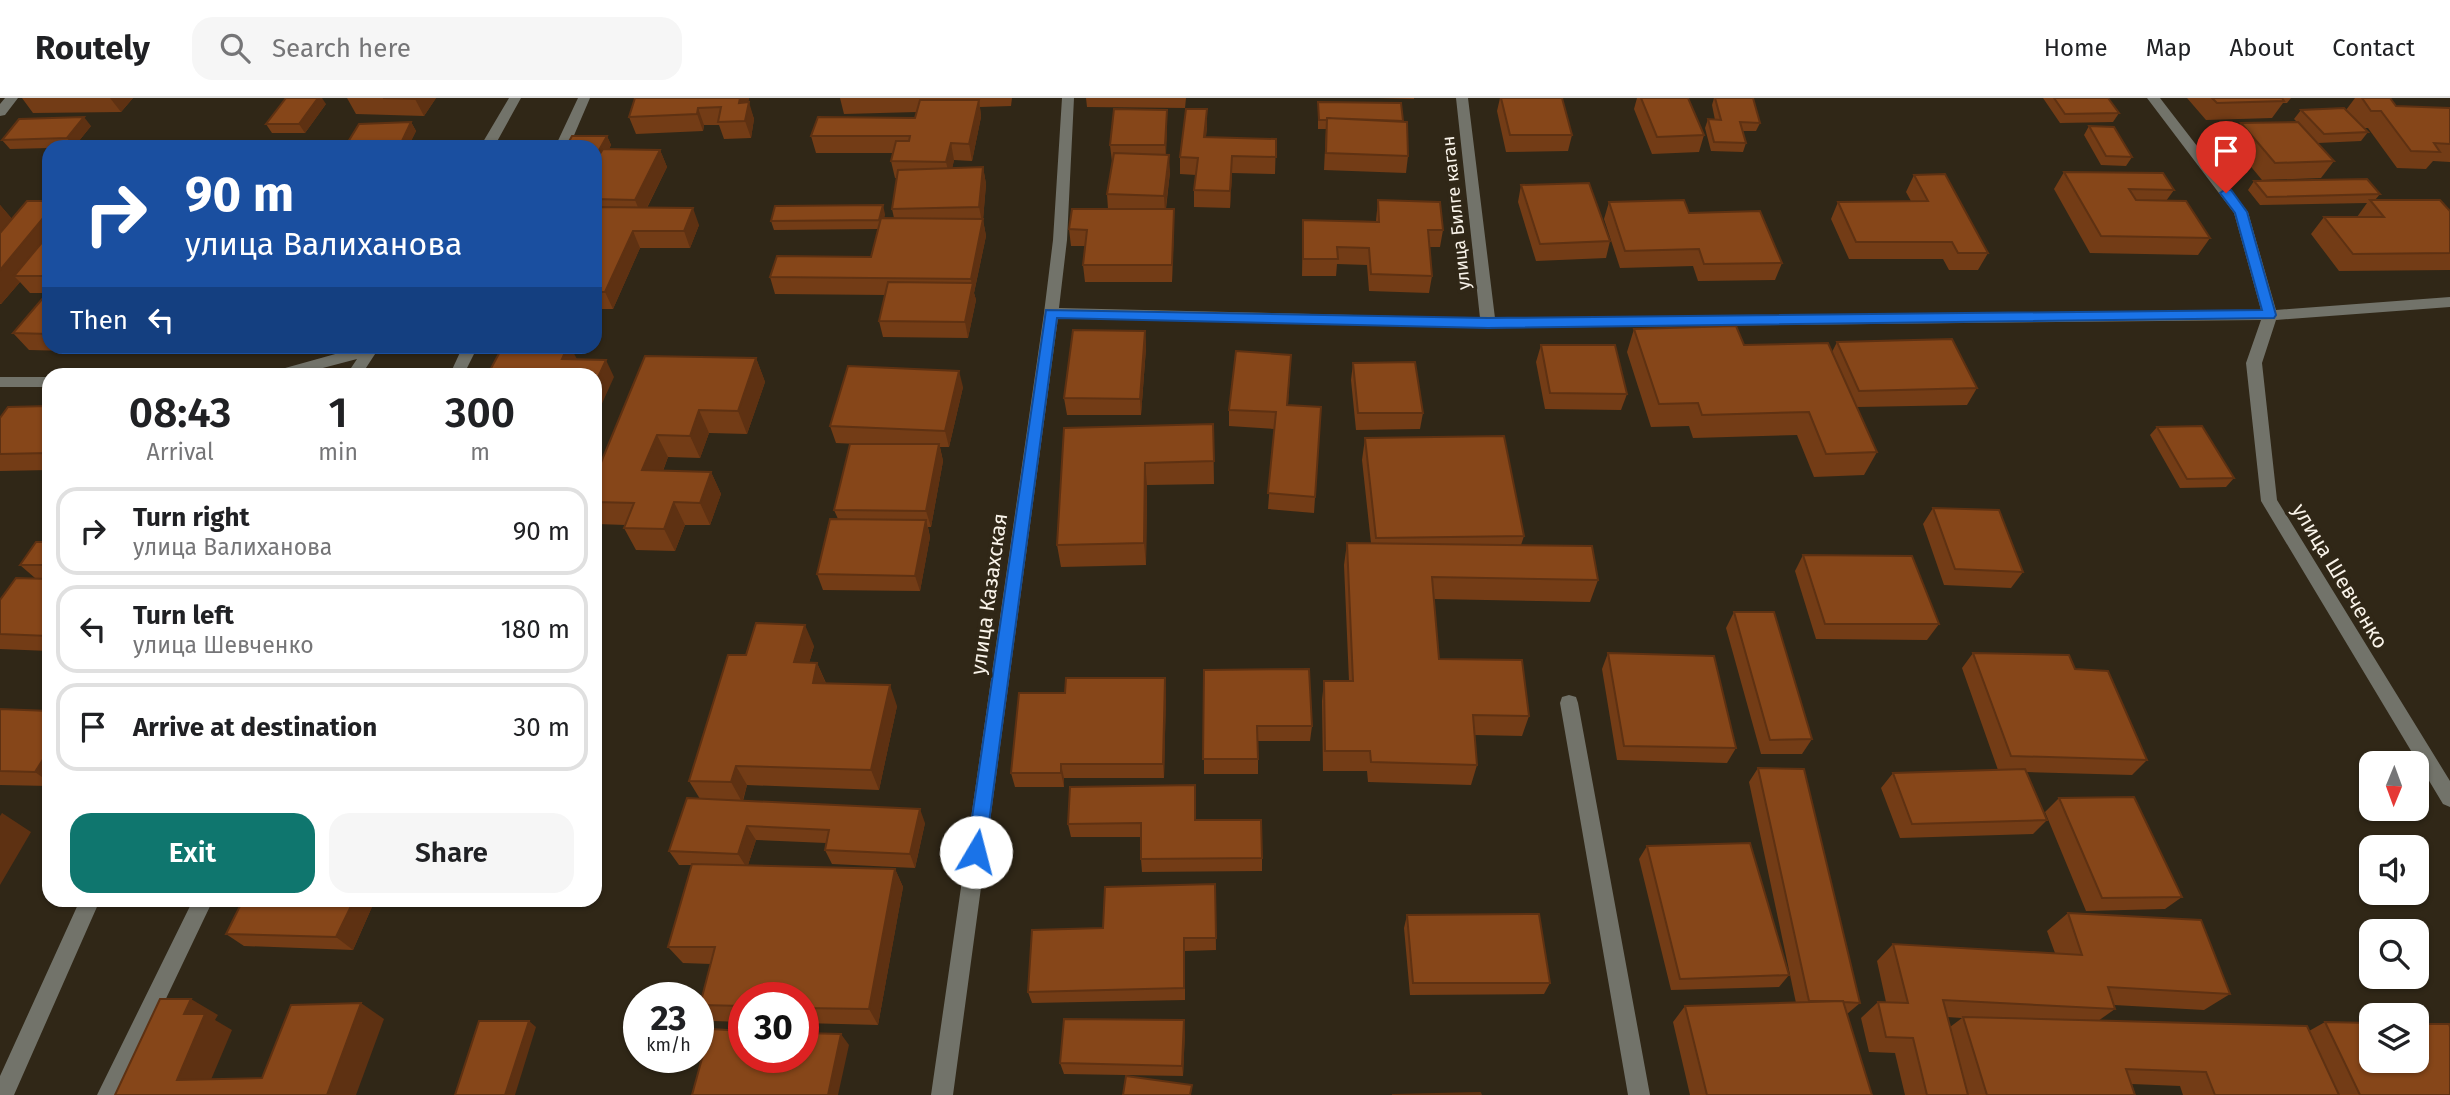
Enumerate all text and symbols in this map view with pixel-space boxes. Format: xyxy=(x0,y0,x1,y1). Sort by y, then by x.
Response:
search box xyxy=(192,17,682,80)
text: Routely xyxy=(35,28,150,68)
icon: search xyxy=(216,29,254,67)
text: Search here xyxy=(272,33,411,64)
text: Home xyxy=(2044,34,2108,62)
text: Map xyxy=(2146,34,2192,62)
text: About xyxy=(2230,34,2294,62)
text: Contact xyxy=(2332,34,2415,62)
pin xyxy=(2196,121,2256,193)
icon: arrive xyxy=(2207,132,2245,170)
street label: улица Билге каган xyxy=(1437,135,1475,291)
text: 90 m xyxy=(185,165,294,224)
icon: right xyxy=(70,168,161,259)
text: улица Валиханова xyxy=(185,225,462,263)
icon: left xyxy=(142,301,180,339)
text: Then xyxy=(70,305,128,336)
text: 08:43 xyxy=(129,388,232,438)
text: 1 xyxy=(329,388,348,438)
text: 300 xyxy=(445,388,515,438)
text: Arrival xyxy=(146,438,214,466)
text: min xyxy=(318,438,358,466)
text: m xyxy=(470,438,490,466)
street label: улица Шевченко xyxy=(2286,499,2394,653)
text: Turn right xyxy=(133,502,250,533)
street label: улица Казахская xyxy=(965,511,1013,677)
icon: right xyxy=(74,512,112,550)
text: 90 m xyxy=(513,516,570,547)
text: улица Валиханова xyxy=(133,533,332,561)
text: Turn left xyxy=(133,600,234,631)
icon: left xyxy=(74,610,112,648)
text: 180 m xyxy=(501,614,570,645)
text: улица Шевченко xyxy=(133,631,314,659)
icon: arrive xyxy=(74,708,112,746)
text: Arrive at destination xyxy=(133,712,377,743)
text: 30 m xyxy=(513,712,570,743)
north arrow xyxy=(2359,751,2429,821)
map controls xyxy=(2359,751,2429,1073)
button: Exit xyxy=(70,813,315,893)
button: Share xyxy=(329,813,574,893)
position arrow xyxy=(939,815,1013,889)
button: sound xyxy=(2359,835,2429,905)
button: search xyxy=(2359,919,2429,989)
speed limit sign: 30 xyxy=(728,982,819,1073)
text: 23 xyxy=(650,997,687,1039)
button: layers xyxy=(2359,1003,2429,1073)
text: km/h xyxy=(646,1034,691,1056)

